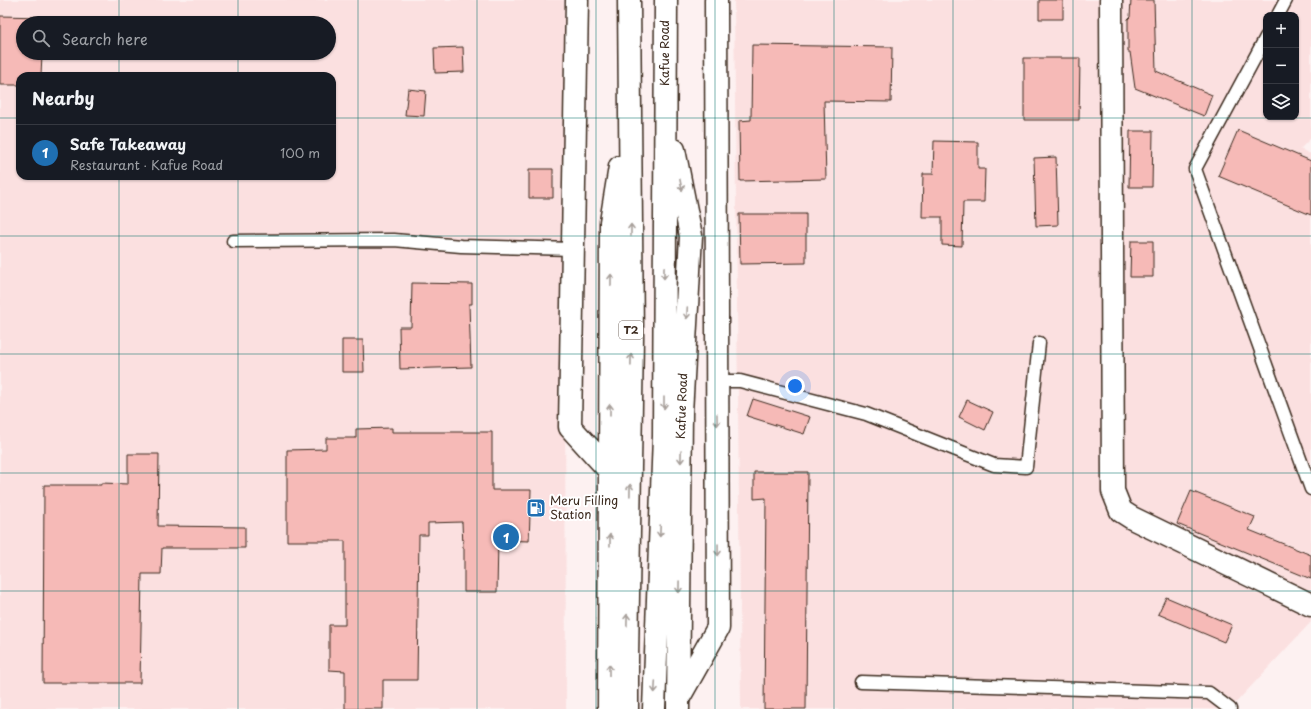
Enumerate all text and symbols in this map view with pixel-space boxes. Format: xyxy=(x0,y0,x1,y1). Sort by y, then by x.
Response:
map controls xyxy=(1263,12,1299,120)
button: + xyxy=(1263,12,1299,48)
search box xyxy=(16,16,336,60)
street label: Kafue Road xyxy=(655,20,673,86)
icon: search xyxy=(30,27,52,49)
text: Search here xyxy=(62,27,148,50)
button: − xyxy=(1263,48,1299,84)
button: layers xyxy=(1263,84,1299,120)
text: Nearby xyxy=(32,85,94,111)
text: Safe Takeaway xyxy=(70,132,186,155)
text: 1 xyxy=(42,143,48,162)
text: 100 m xyxy=(280,143,320,162)
text: Restaurant · Kafue Road xyxy=(70,155,223,174)
one-way arrow xyxy=(677,178,685,191)
one-way arrow xyxy=(627,224,635,237)
one-way arrow xyxy=(660,266,668,279)
one-way arrow xyxy=(607,274,615,287)
one-way arrow xyxy=(683,307,690,320)
road number: T2 xyxy=(619,321,643,339)
one-way arrow xyxy=(627,354,635,367)
street label: Kafue Road xyxy=(671,373,691,439)
your location xyxy=(785,376,805,396)
one-way arrow xyxy=(660,396,668,409)
one-way arrow xyxy=(606,404,614,417)
one-way arrow xyxy=(713,413,721,426)
one-way arrow xyxy=(677,450,685,463)
one-way arrow xyxy=(626,484,634,497)
place label: Meru Filling Station xyxy=(550,491,618,523)
fuel station icon: Meru Filling Station xyxy=(525,497,547,519)
pin: 1 xyxy=(493,522,519,552)
one-way arrow xyxy=(657,524,664,537)
one-way arrow xyxy=(606,534,614,547)
one-way arrow xyxy=(714,543,722,556)
one-way arrow xyxy=(675,580,683,593)
one-way arrow xyxy=(623,614,631,627)
one-way arrow xyxy=(605,664,613,677)
one-way arrow xyxy=(651,680,658,693)

